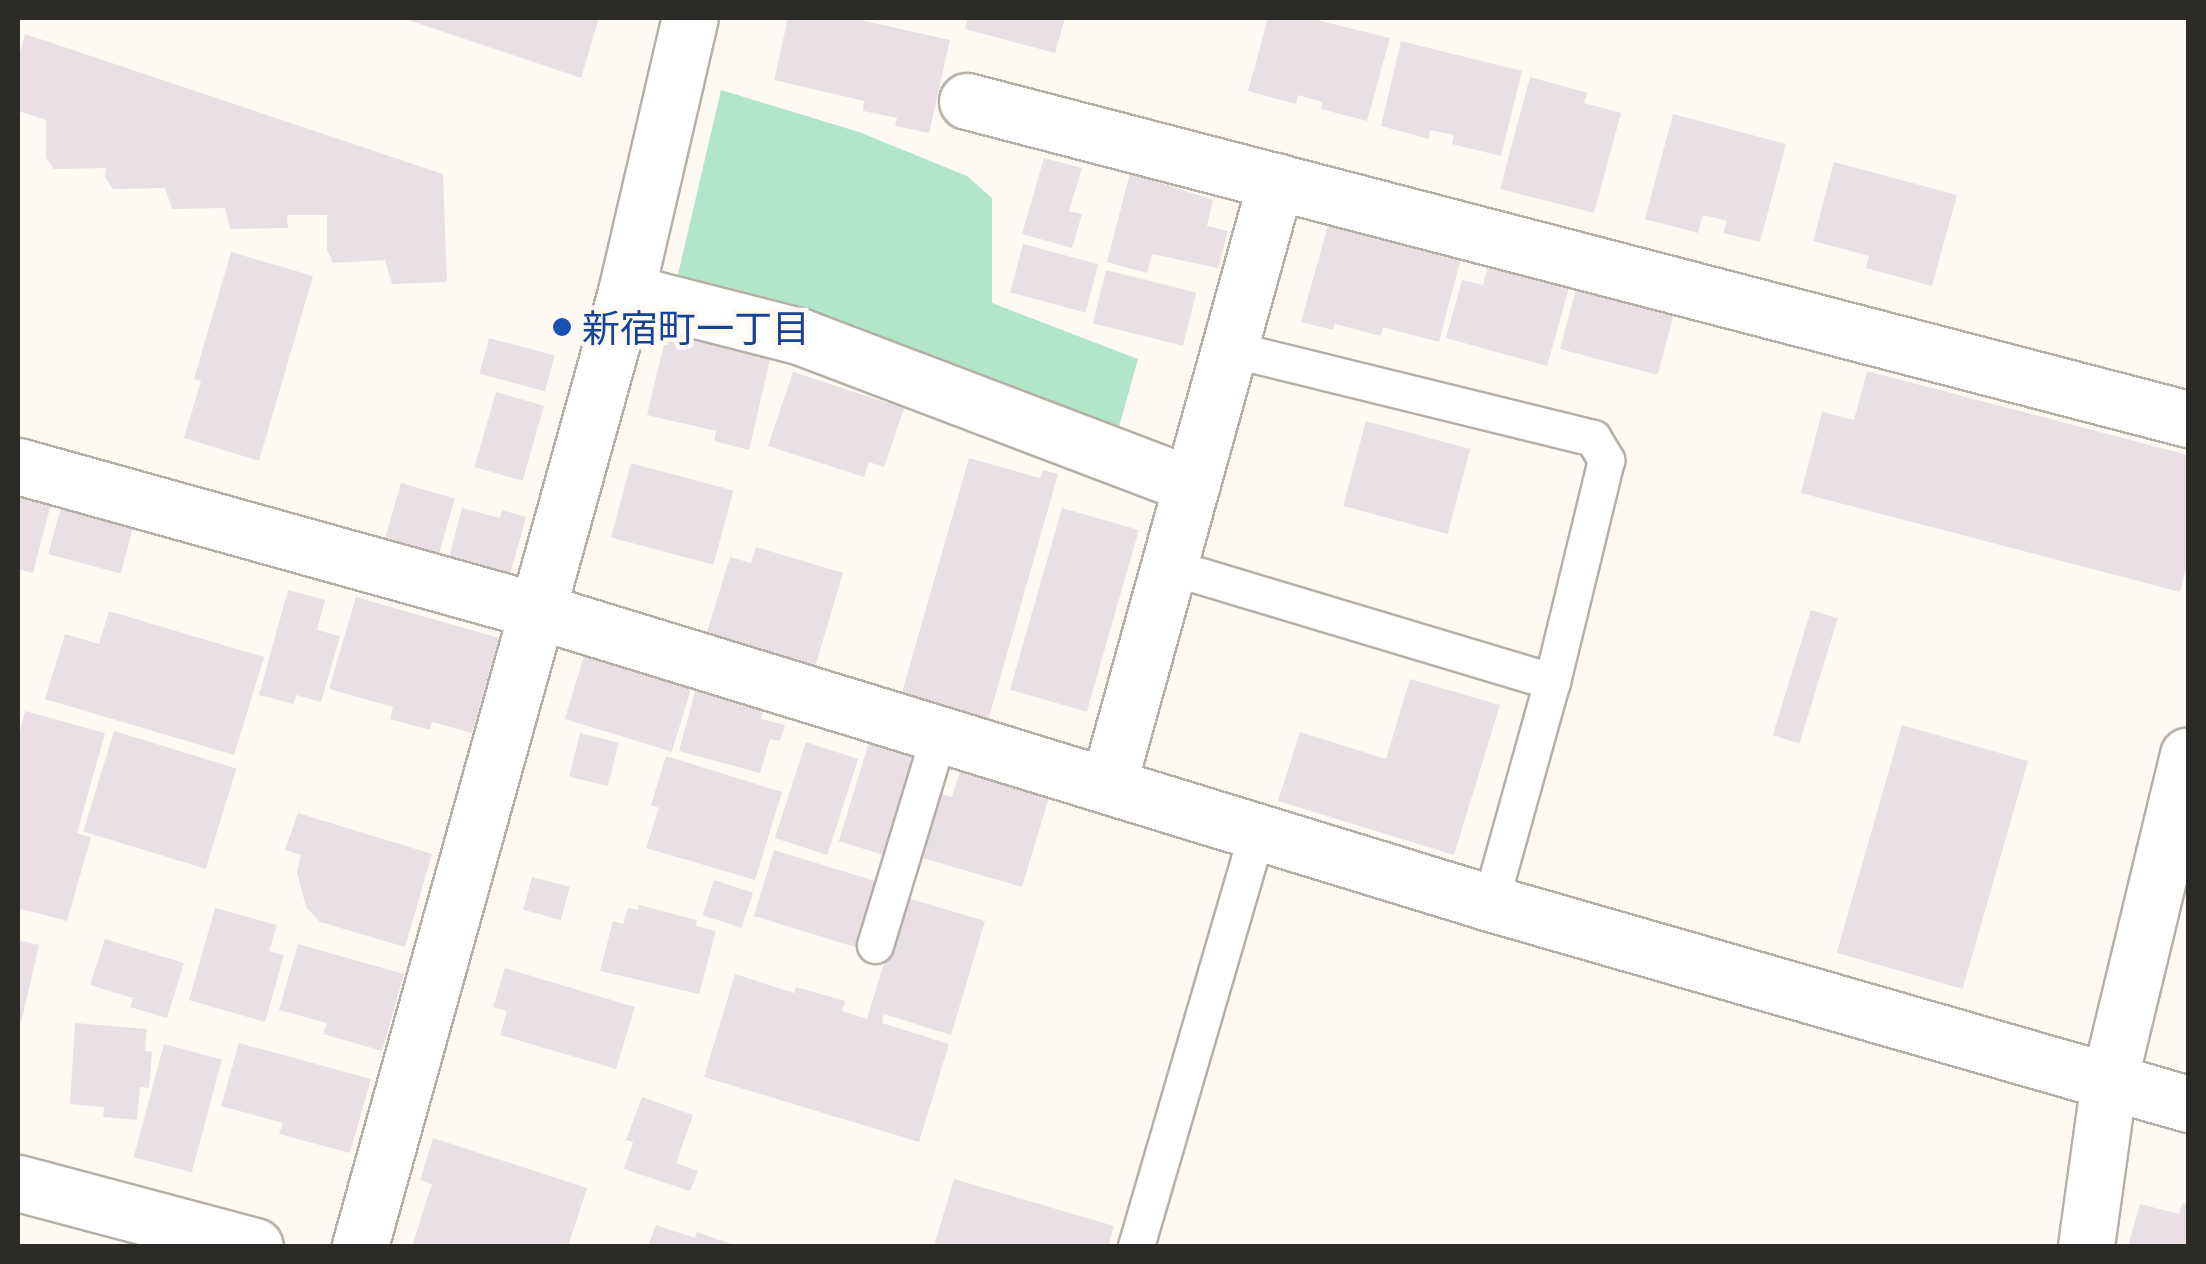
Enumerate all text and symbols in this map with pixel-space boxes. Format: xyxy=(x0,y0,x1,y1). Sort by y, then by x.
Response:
place label: 新宿町一丁目 xyxy=(582,304,810,350)
marker: 新宿町一丁目 xyxy=(551,316,573,338)

